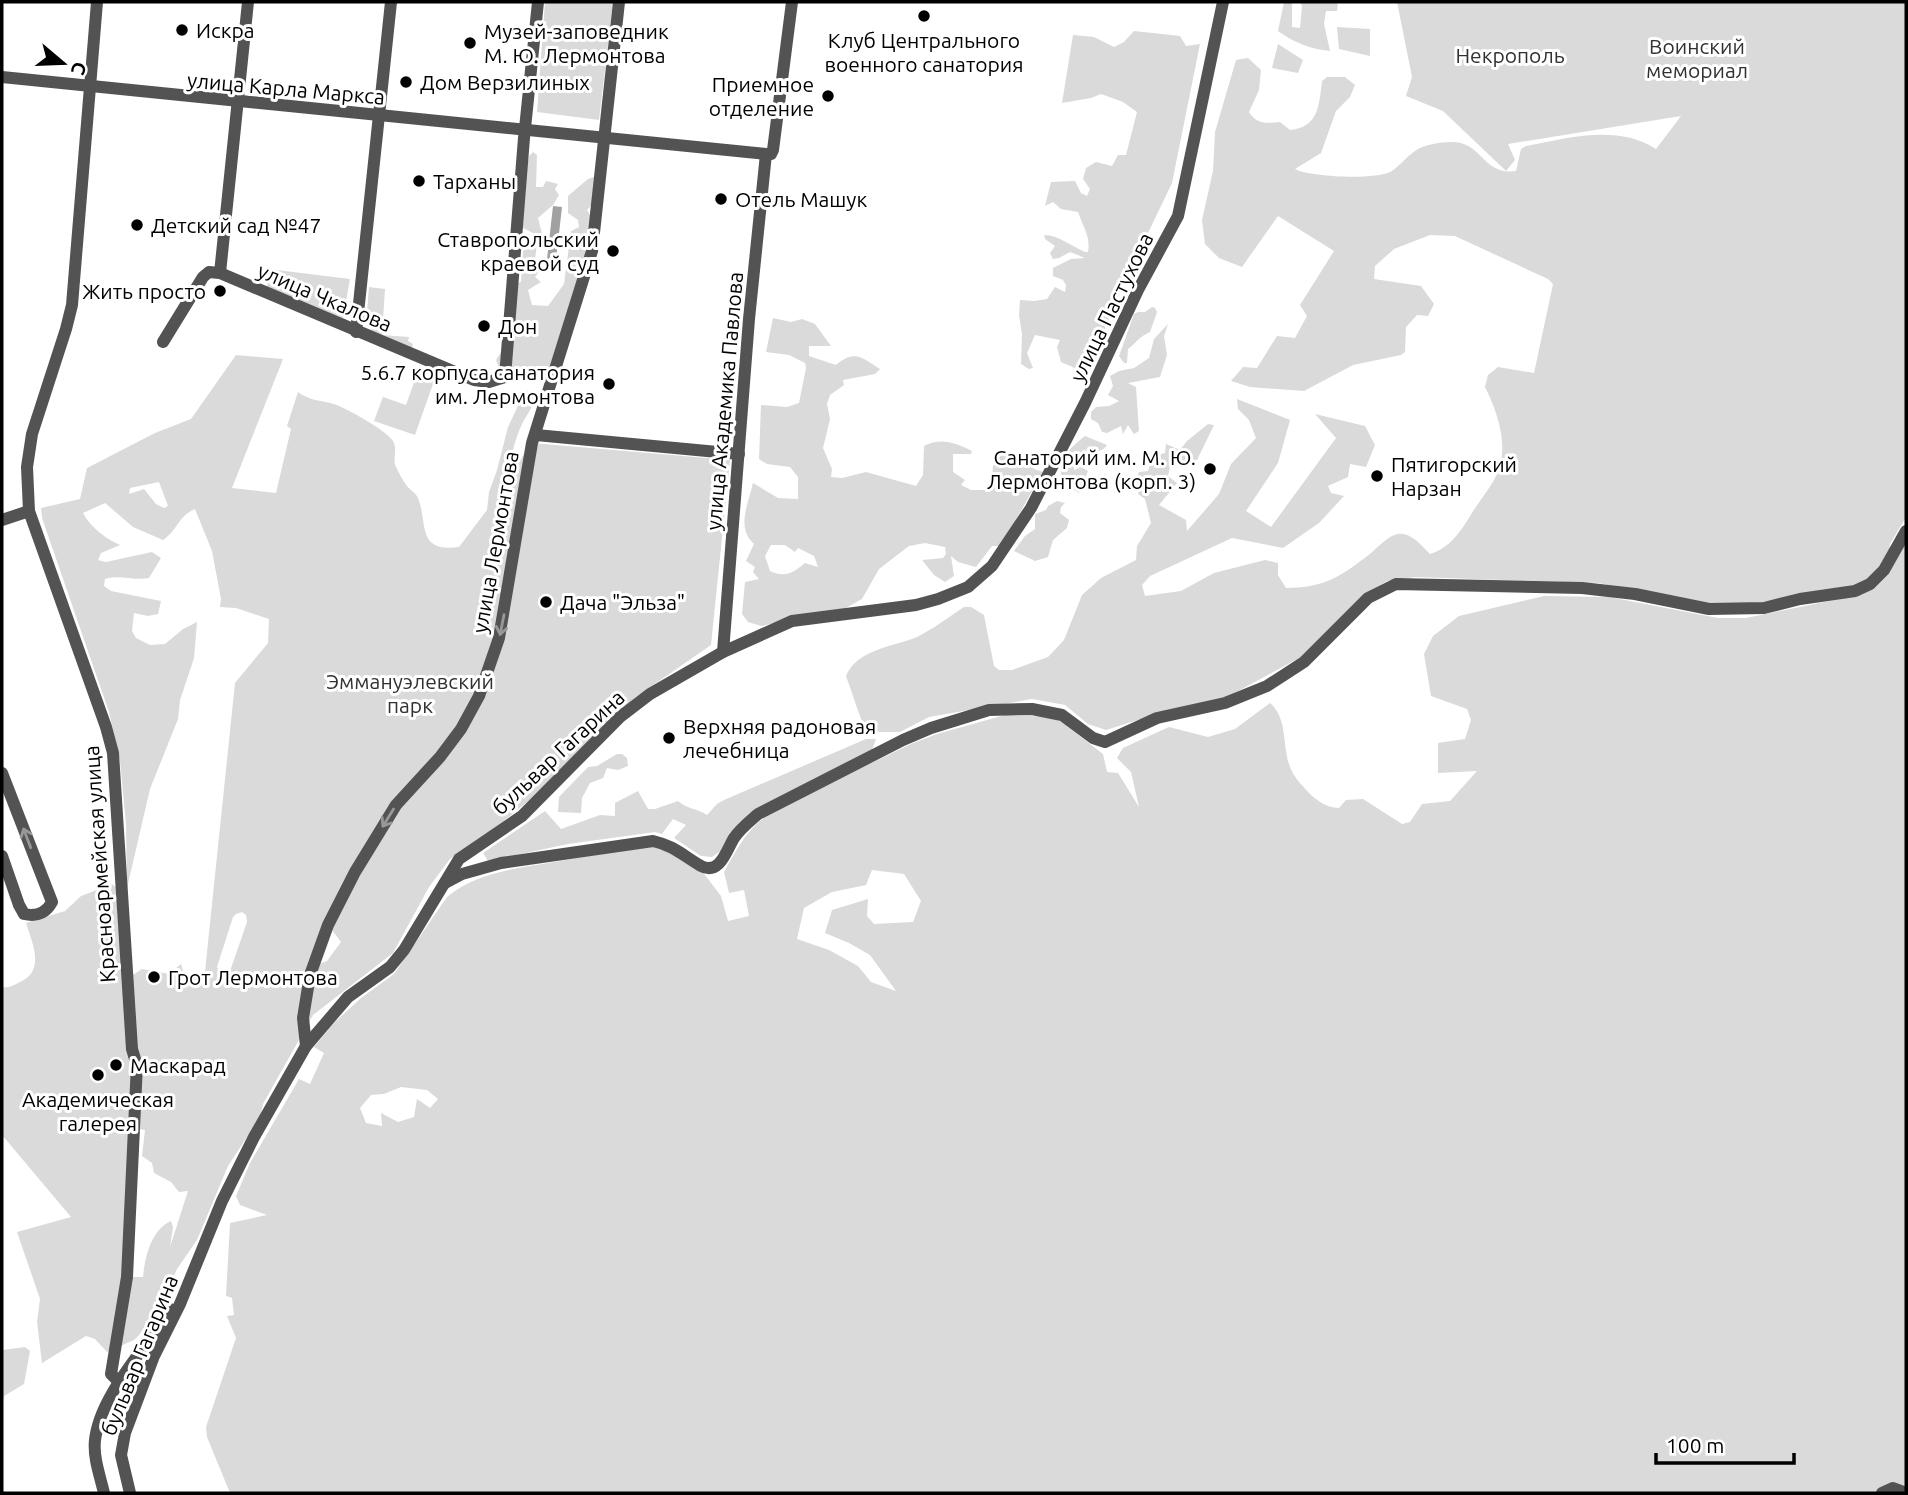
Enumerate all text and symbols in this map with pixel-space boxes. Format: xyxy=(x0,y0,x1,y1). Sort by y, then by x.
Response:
marker: Клуб Центрального военного санатория xyxy=(916,8,932,24)
place label: Искра xyxy=(196,18,255,42)
place label: Музей-заповедник М. Ю. Лермонтова xyxy=(484,19,669,67)
marker: Искра xyxy=(174,22,190,38)
north arrow xyxy=(28,28,98,98)
place label: Клуб Центрального военного санатория xyxy=(824,28,1024,76)
park label: Воинский мемориал xyxy=(1646,34,1748,82)
marker: Музей-заповедник М. Ю. Лермонтова xyxy=(462,35,478,51)
park label: Некрополь xyxy=(1455,43,1565,67)
text: С xyxy=(67,59,91,78)
street label: улица Карла Маркса xyxy=(186,67,386,109)
place label: Дом Верзилиных xyxy=(420,70,590,94)
place label: Приемное отделение xyxy=(709,72,814,120)
marker: Дом Верзилиных xyxy=(398,74,414,90)
marker: Приемное отделение xyxy=(820,88,836,104)
place label: Тарханы xyxy=(433,169,516,193)
marker: Тарханы xyxy=(411,173,427,189)
place label: Отель Машук xyxy=(735,187,867,211)
marker: Отель Машук xyxy=(713,191,729,207)
place label: Детский сад №47 xyxy=(151,213,321,237)
marker: Детский сад №47 xyxy=(129,217,145,233)
place label: Ставропольский краевой суд xyxy=(437,227,599,275)
street label: улица Пастухова xyxy=(1065,229,1157,385)
marker: Ставропольский краевой суд xyxy=(605,243,621,259)
street label: улица Чкалова xyxy=(254,258,396,336)
street label: улица Академика Павлова xyxy=(701,271,747,531)
place label: Жить просто xyxy=(82,279,206,303)
marker: Жить просто xyxy=(212,283,228,299)
place label: Дон xyxy=(498,314,537,338)
marker: Дон xyxy=(476,318,492,334)
place label: 5.6.7 корпуса санатория им. Лермонтова xyxy=(361,360,595,408)
marker: 5.6.7 корпуса санатория им. Лермонтова xyxy=(601,376,617,392)
place label: Санаторий им. М. Ю. Лермонтова (корп. 3) xyxy=(987,445,1196,493)
street label: улица Лермонтова xyxy=(467,449,523,635)
place label: Пятигорский Нарзан xyxy=(1391,452,1517,500)
marker: Санаторий им. М. Ю. Лермонтова (корп. 3) xyxy=(1202,461,1218,477)
marker: Пятигорский Нарзан xyxy=(1369,468,1385,484)
place label: Дача "Эльза" xyxy=(560,590,685,614)
marker: Дача "Эльза" xyxy=(538,594,554,610)
one-way arrow xyxy=(495,613,508,636)
park label: Эммануэлевский парк xyxy=(326,669,494,717)
street label: бульвар Гагарина xyxy=(487,685,629,819)
place label: Верхняя радоновая лечебница xyxy=(683,714,876,762)
marker: Верхняя радоновая лечебница xyxy=(661,730,677,746)
street label: Красноармейская улица xyxy=(79,745,119,983)
one-way arrow xyxy=(381,808,396,827)
one-way arrow xyxy=(20,828,32,850)
place label: Грот Лермонтова xyxy=(168,965,338,989)
marker: Грот Лермонтова xyxy=(146,969,162,985)
place label: Маскарад xyxy=(130,1053,226,1077)
marker: Маскарад xyxy=(108,1057,124,1073)
marker: Академическая галерея xyxy=(90,1067,106,1083)
place label: Академическая галерея xyxy=(22,1087,174,1135)
street label: бульвар Гагарина xyxy=(96,1271,182,1439)
scale bar xyxy=(1656,1422,1794,1466)
text: 100 m xyxy=(1666,1433,1724,1457)

